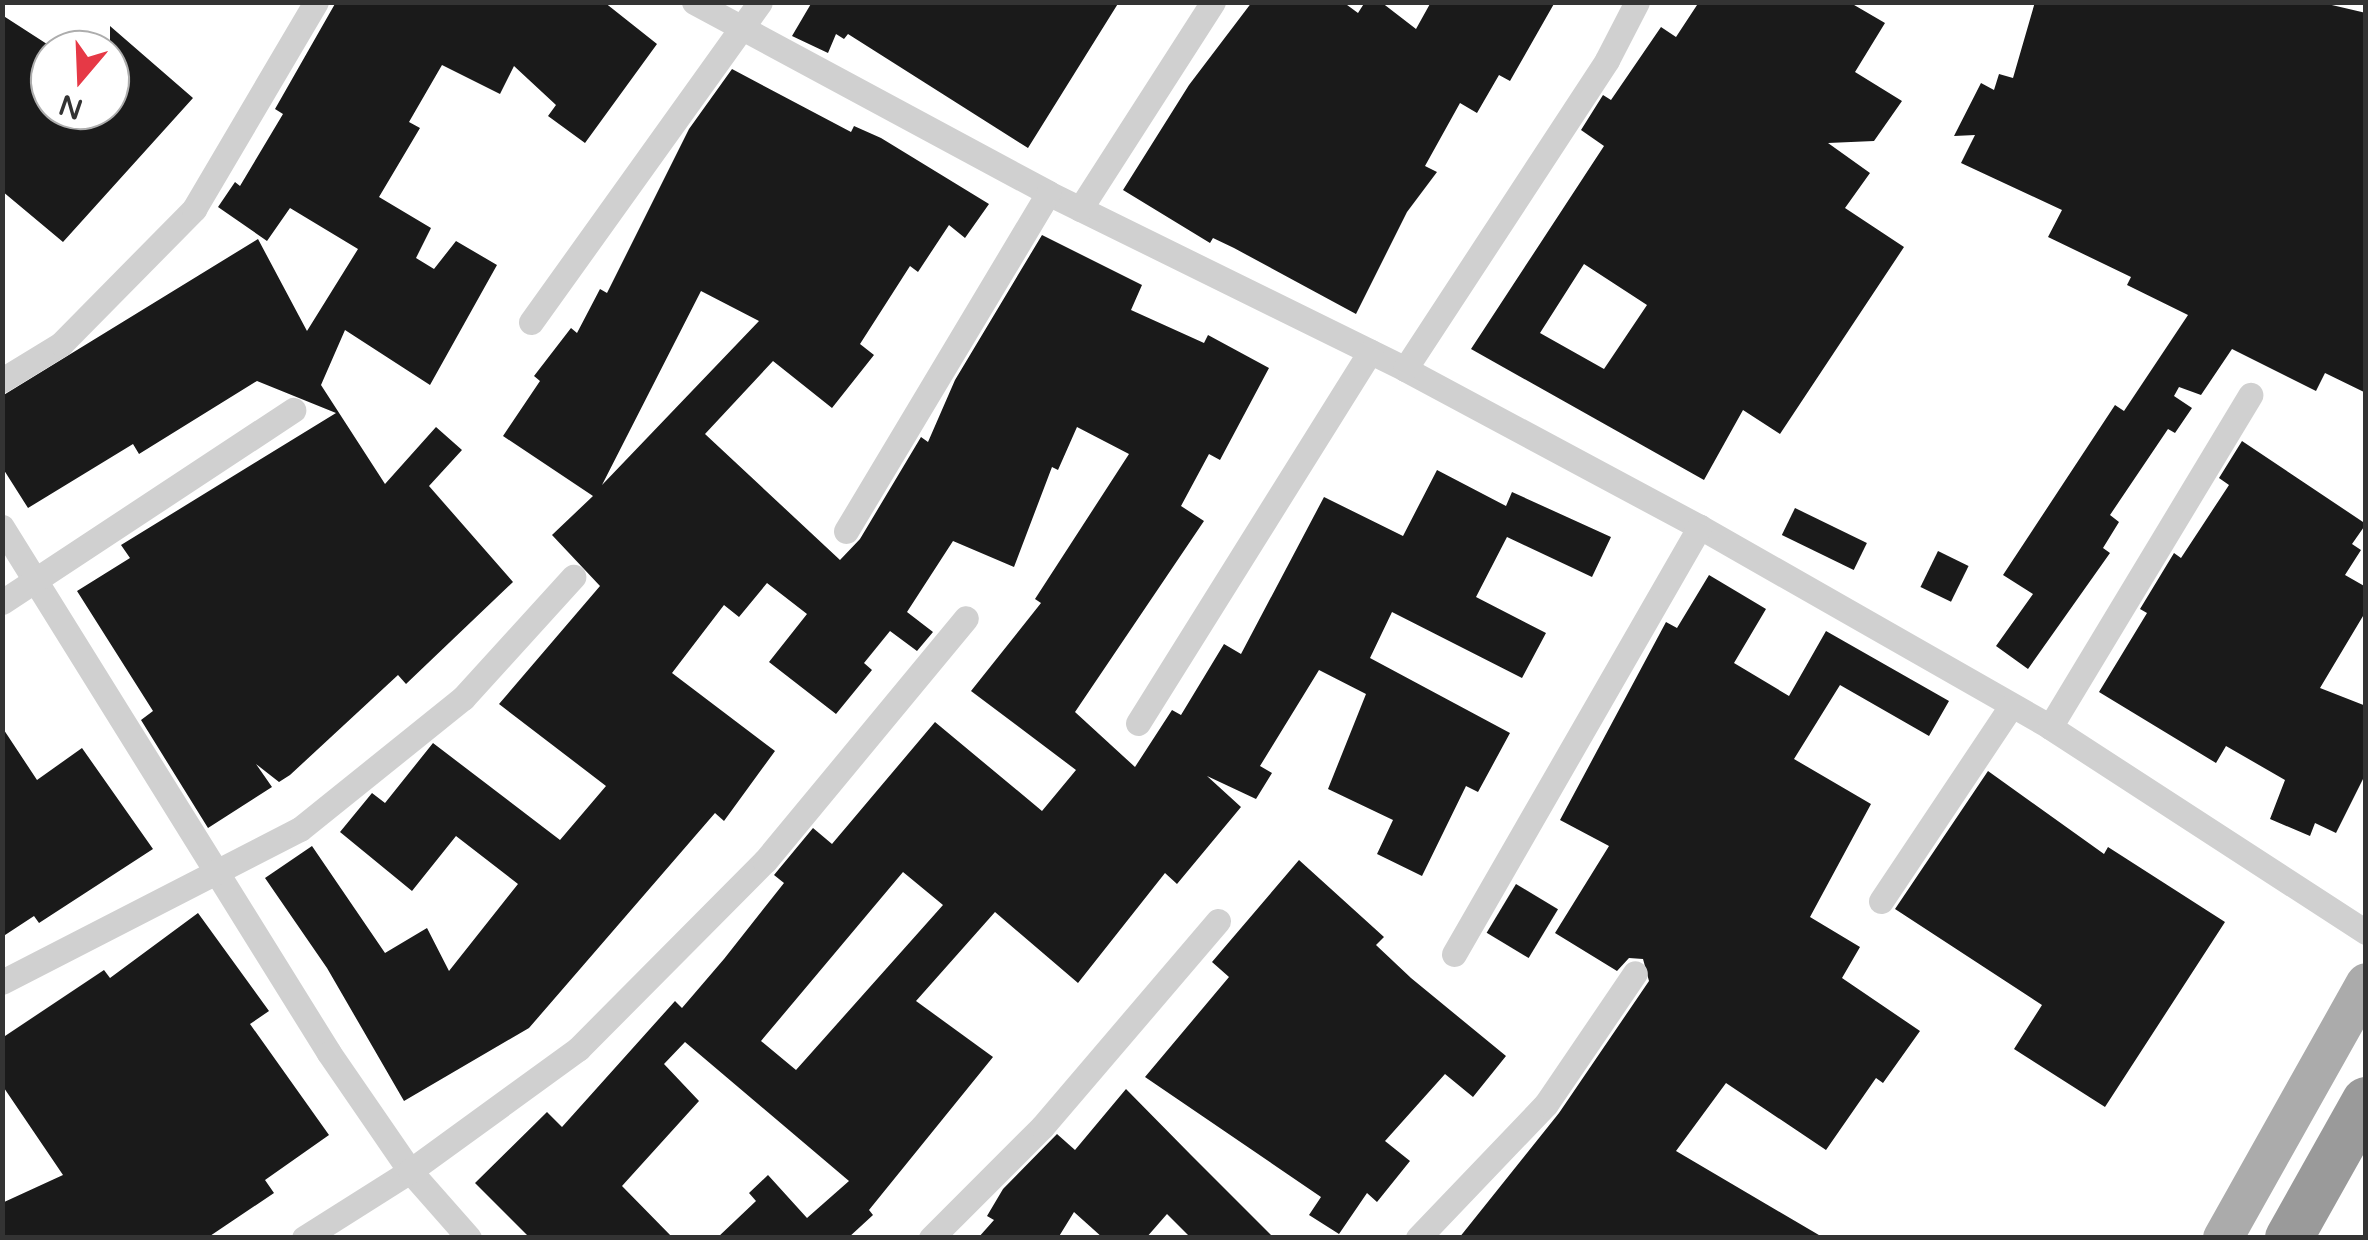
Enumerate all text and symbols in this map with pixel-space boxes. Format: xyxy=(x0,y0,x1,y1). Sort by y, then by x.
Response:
north arrow xyxy=(30,30,130,130)
text: N xyxy=(55,87,87,126)

